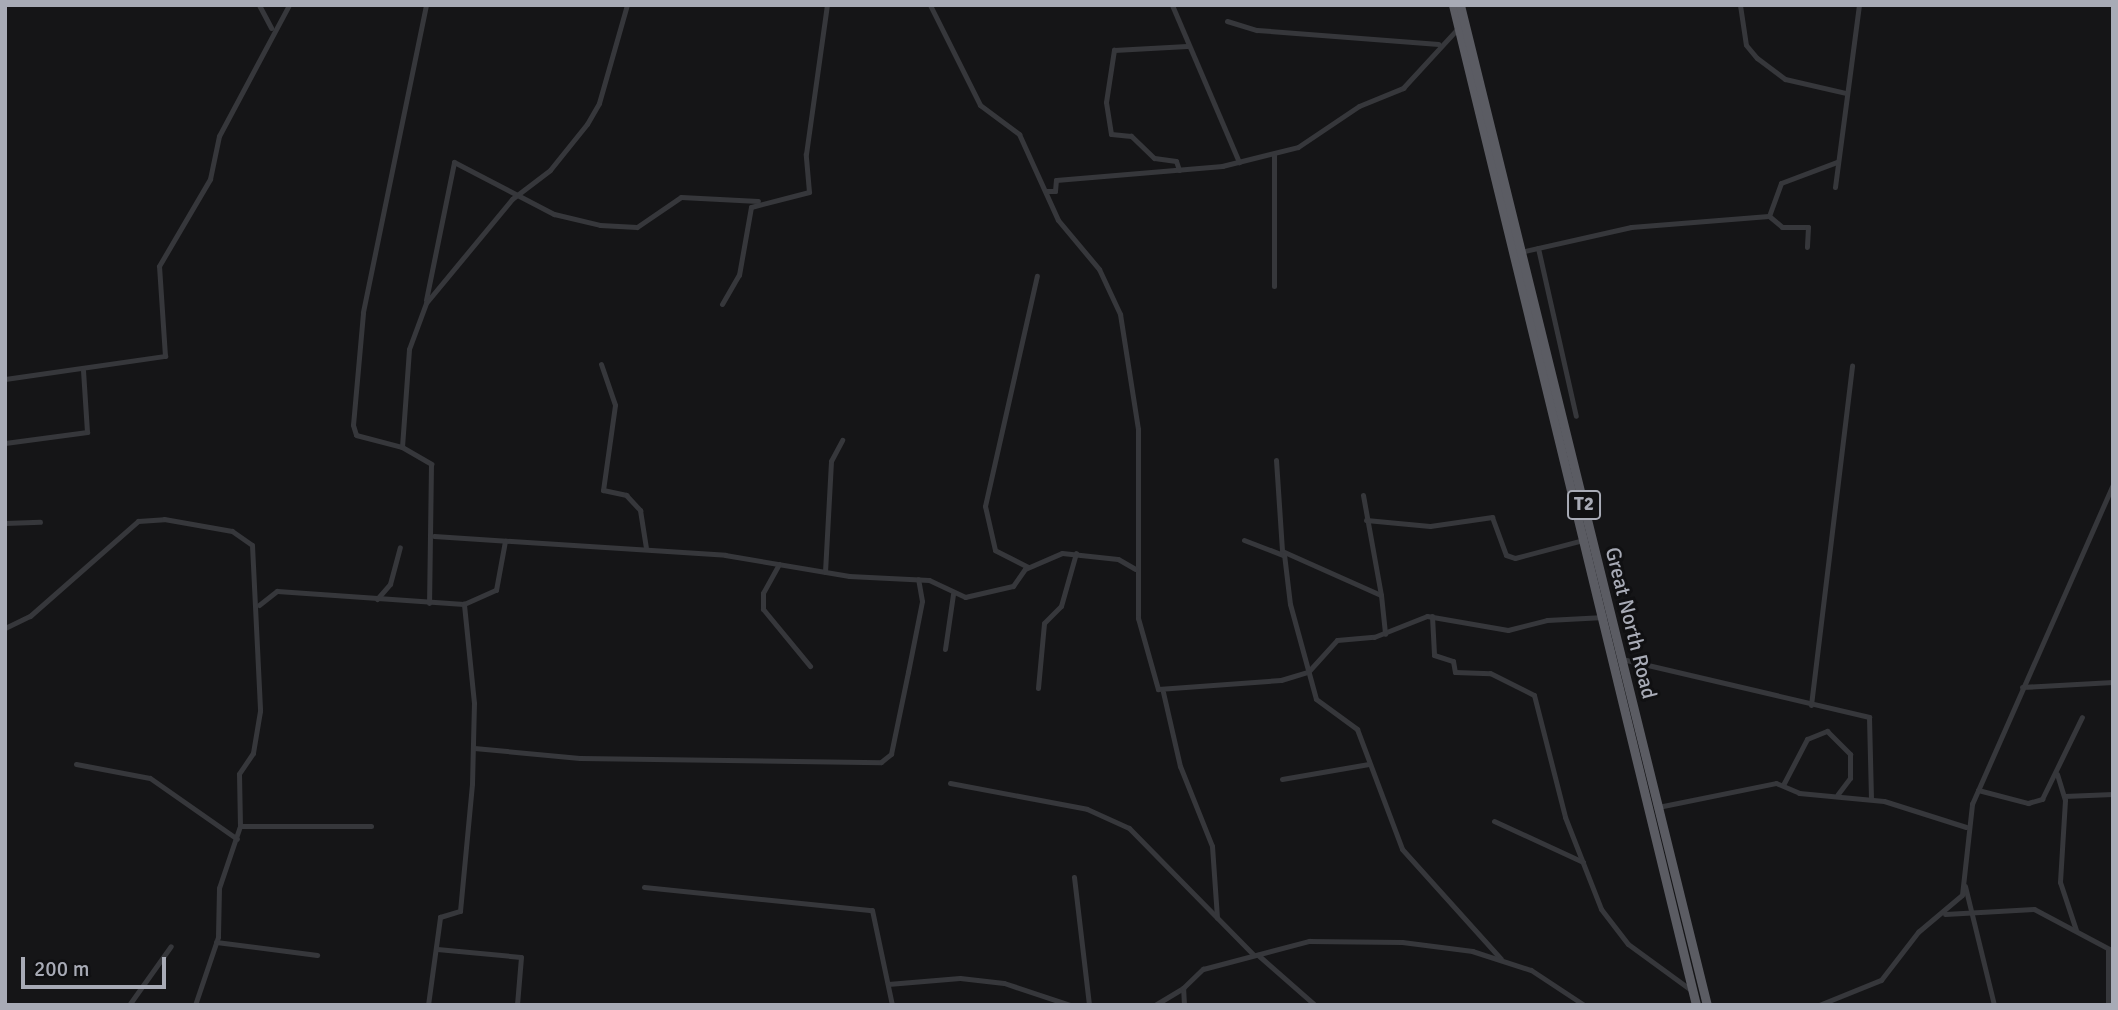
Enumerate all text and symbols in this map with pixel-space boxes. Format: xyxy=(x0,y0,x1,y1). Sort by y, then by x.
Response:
road number: T2 xyxy=(1566,490,1602,520)
street label: Great North Road xyxy=(1600,545,1662,701)
scale bar xyxy=(24,944,170,988)
text: 200 m xyxy=(34,956,89,982)

